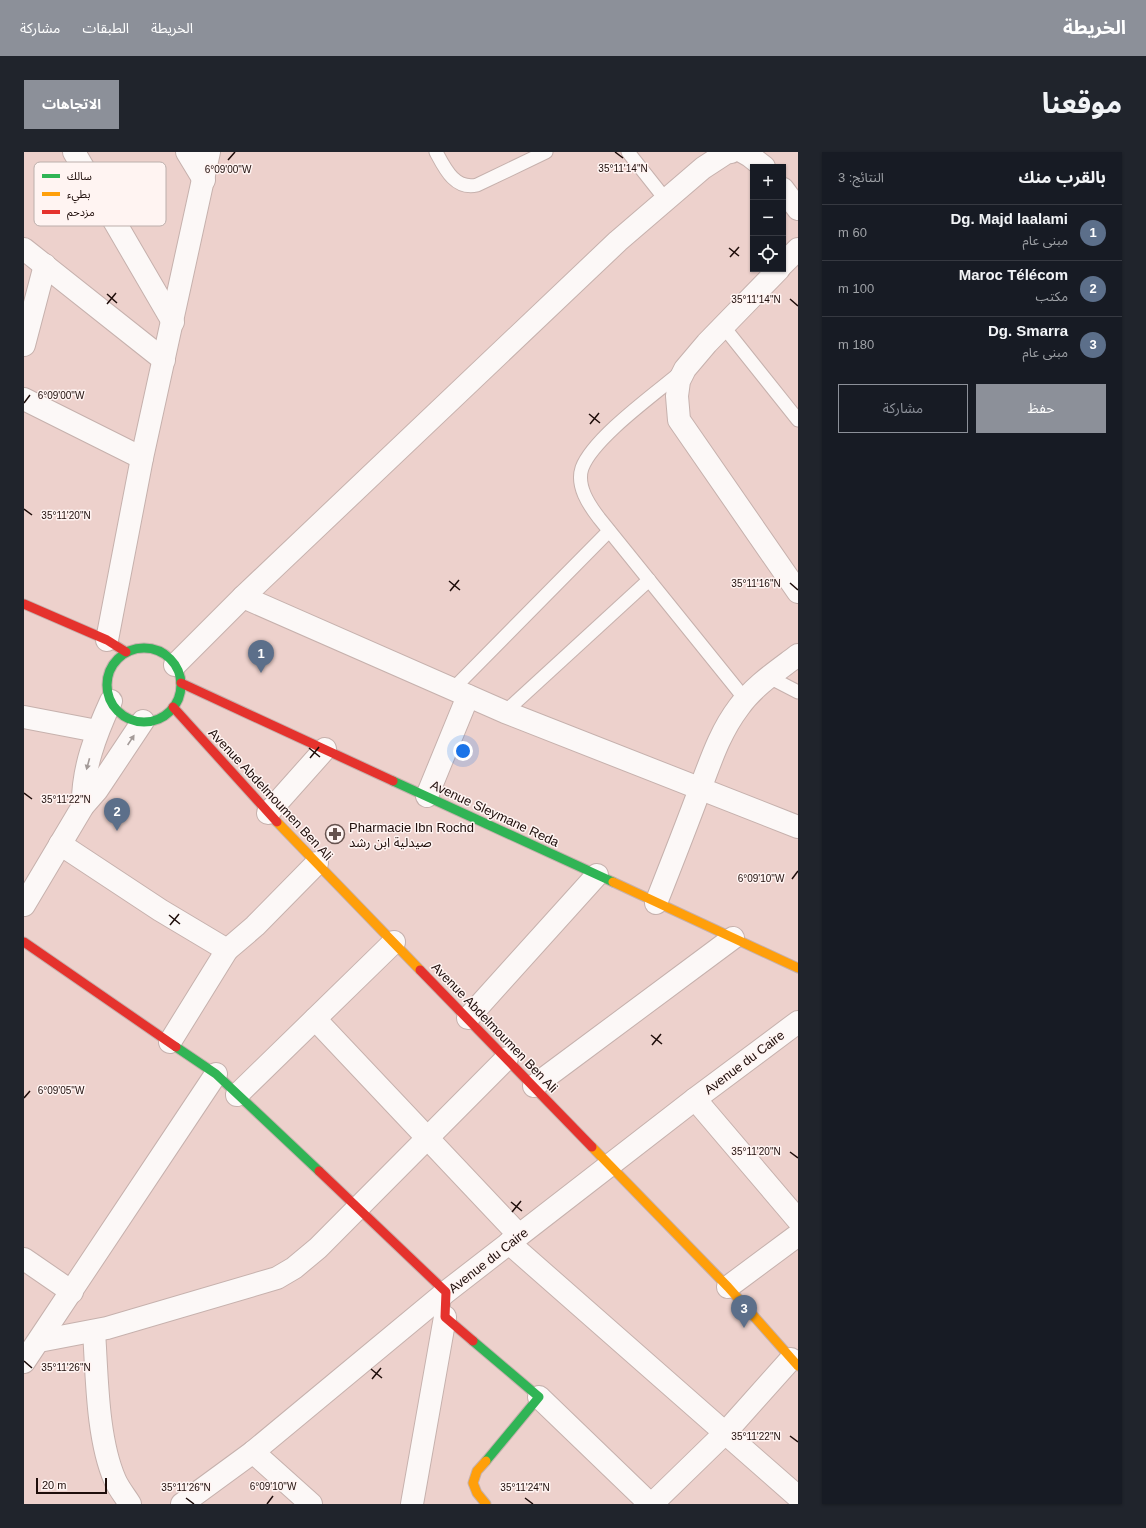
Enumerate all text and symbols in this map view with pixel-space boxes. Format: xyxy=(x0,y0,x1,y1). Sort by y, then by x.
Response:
text: الخريطة xyxy=(1063,17,1126,38)
text: مشاركة xyxy=(20,20,60,36)
text: الطبقات xyxy=(82,20,129,36)
text: الخريطة xyxy=(151,20,193,36)
button: الاتجاهات xyxy=(24,80,119,129)
text: موقعنا xyxy=(1042,88,1122,119)
legend xyxy=(34,162,166,226)
text: 35°11'14"N xyxy=(598,163,648,174)
text: 6°09'00"W xyxy=(205,164,252,175)
map controls xyxy=(750,164,786,272)
button: + xyxy=(750,164,786,200)
text: بالقرب منك xyxy=(1018,168,1106,187)
text: سالك xyxy=(67,170,92,182)
text: النتائج: 3 xyxy=(838,170,884,185)
text: بطيء xyxy=(67,188,90,204)
button: − xyxy=(750,200,786,236)
text: مزدحم xyxy=(67,206,95,221)
text: Dg. Majd laalami xyxy=(950,210,1068,227)
text: 60 m xyxy=(838,225,867,240)
text: 1 xyxy=(1089,225,1097,240)
text: مبنى عام xyxy=(1022,233,1068,248)
button: locate xyxy=(750,236,786,272)
text: Maroc Télécom xyxy=(959,266,1068,283)
text: 100 m xyxy=(838,281,874,296)
text: 2 xyxy=(1089,281,1097,296)
text: مكتب xyxy=(1036,289,1068,304)
text: 35°11'14"N xyxy=(731,294,781,305)
text: Dg. Smarra xyxy=(988,322,1068,339)
text: 180 m xyxy=(838,337,874,352)
text: 3 xyxy=(1089,337,1097,352)
text: مبنى عام xyxy=(1022,345,1068,360)
button: مشاركة xyxy=(838,384,968,433)
button: حفظ xyxy=(976,384,1106,433)
text: 6°09'00"W xyxy=(38,390,85,401)
text: 35°11'20"N xyxy=(41,510,91,521)
text: 35°11'16"N xyxy=(731,578,781,589)
pin: 1 xyxy=(248,640,274,673)
street label: Avenue Abdelmoumen Ben Ali xyxy=(206,725,336,863)
one-way arrow xyxy=(127,735,135,745)
your location xyxy=(453,741,473,761)
one-way arrow xyxy=(85,758,91,770)
street label: Avenue Sleymane Reda xyxy=(428,777,562,850)
text: 35°11'22"N xyxy=(41,794,91,805)
pin: 2 xyxy=(104,798,130,831)
place label: Pharmacie Ibn Rochd صيدلية ابن رشد xyxy=(349,820,474,851)
pharmacy icon: Pharmacie Ibn Rochd صيدلية ابن رشد xyxy=(324,823,346,845)
text: 6°09'10"W xyxy=(738,873,785,884)
street label: Avenue Abdelmoumen Ben Ali xyxy=(429,959,561,1095)
street label: Avenue du Caire xyxy=(701,1027,787,1097)
text: 6°09'05"W xyxy=(38,1085,85,1096)
text: 35°11'20"N xyxy=(731,1146,781,1157)
street label: Avenue du Caire xyxy=(446,1225,531,1296)
pin: 3 xyxy=(731,1295,757,1328)
text: 35°11'26"N xyxy=(41,1362,91,1373)
text: 35°11'22"N xyxy=(731,1431,781,1442)
scale bar xyxy=(36,1476,107,1495)
text: 20 m xyxy=(42,1479,66,1491)
text: 6°09'10"W xyxy=(250,1481,297,1492)
text: 35°11'26"N xyxy=(161,1482,211,1493)
text: 35°11'24"N xyxy=(500,1482,550,1493)

